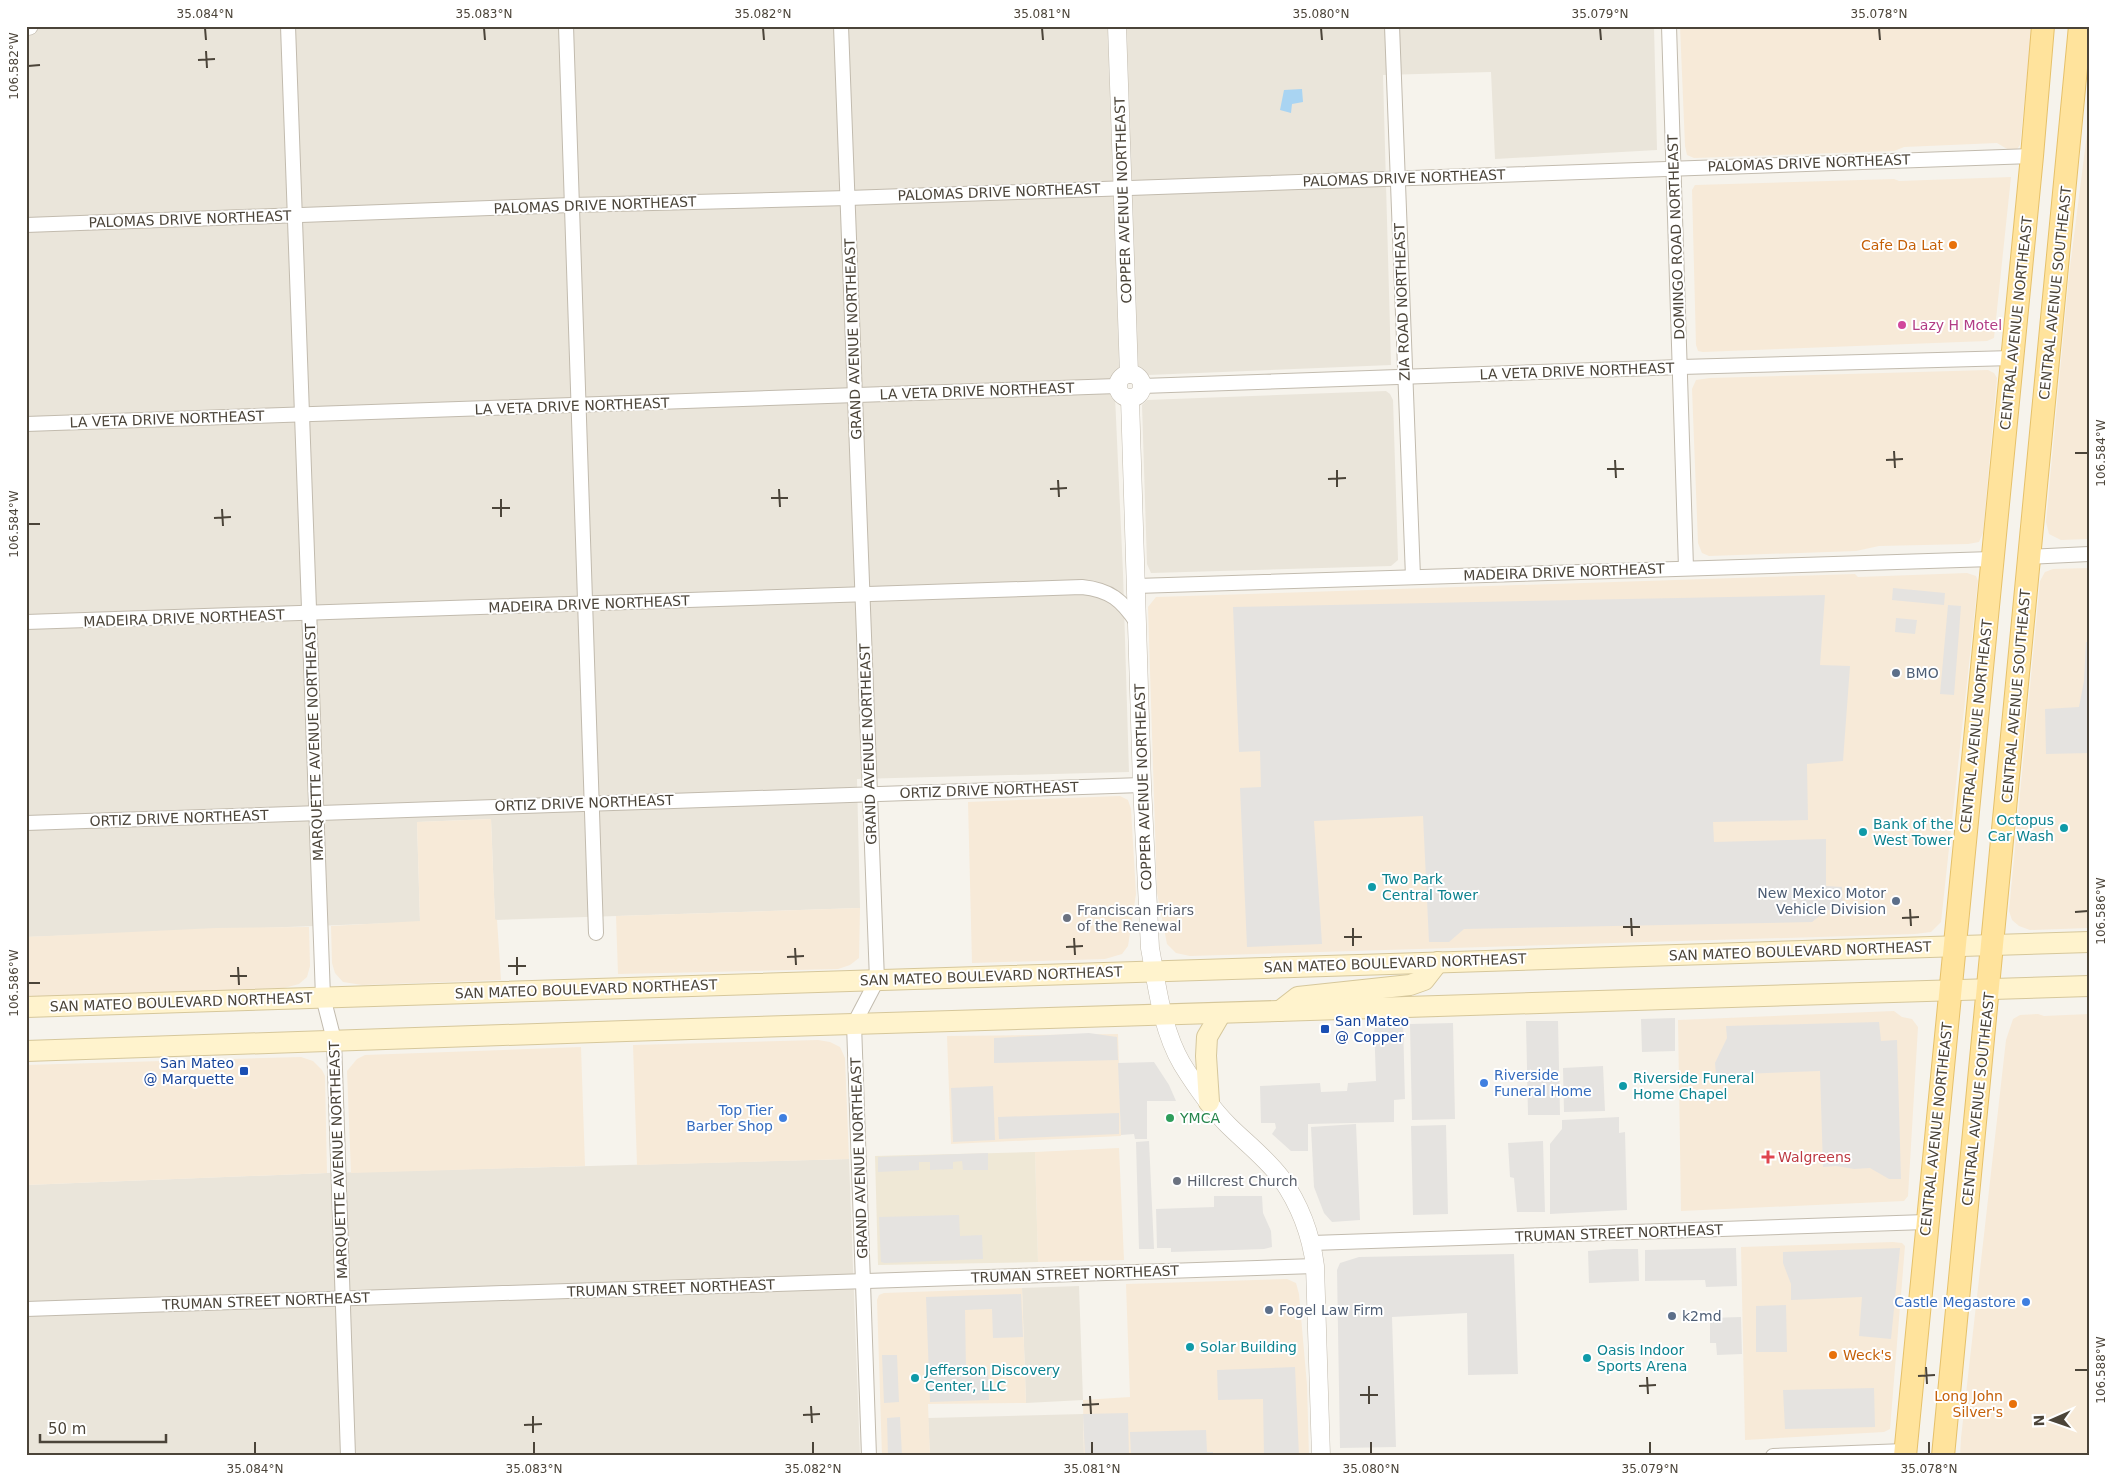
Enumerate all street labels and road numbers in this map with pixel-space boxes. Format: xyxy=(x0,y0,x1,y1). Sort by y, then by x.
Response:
street label: COPPER AVENUE NORTHEAST xyxy=(1111,96,1135,304)
street label: DOMINGO ROAD NORTHEAST xyxy=(1664,134,1688,340)
street label: PALOMAS DRIVE NORTHEAST xyxy=(1707,151,1911,175)
street label: PALOMAS DRIVE NORTHEAST xyxy=(1302,166,1506,190)
street label: PALOMAS DRIVE NORTHEAST xyxy=(897,180,1101,204)
street label: CENTRAL AVENUE SOUTHEAST xyxy=(2036,185,2074,401)
street label: PALOMAS DRIVE NORTHEAST xyxy=(493,193,697,217)
street label: PALOMAS DRIVE NORTHEAST xyxy=(88,207,292,231)
street label: CENTRAL AVENUE NORTHEAST xyxy=(1997,215,2035,431)
street label: ZIA ROAD NORTHEAST xyxy=(1391,222,1413,381)
street label: GRAND AVENUE NORTHEAST xyxy=(841,238,865,440)
street label: LA VETA DRIVE NORTHEAST xyxy=(1479,360,1675,382)
street label: LA VETA DRIVE NORTHEAST xyxy=(879,380,1075,402)
street label: LA VETA DRIVE NORTHEAST xyxy=(474,395,670,417)
street label: LA VETA DRIVE NORTHEAST xyxy=(69,408,265,430)
street label: MADEIRA DRIVE NORTHEAST xyxy=(1463,560,1665,584)
street label: CENTRAL AVENUE SOUTHEAST xyxy=(1999,588,2033,804)
street label: MADEIRA DRIVE NORTHEAST xyxy=(488,592,690,616)
street label: MADEIRA DRIVE NORTHEAST xyxy=(83,606,285,630)
street label: CENTRAL AVENUE NORTHEAST xyxy=(1957,618,1995,834)
street label: MARQUETTE AVENUE NORTHEAST xyxy=(302,622,326,861)
street label: GRAND AVENUE NORTHEAST xyxy=(856,643,880,845)
street label: COPPER AVENUE NORTHEAST xyxy=(1131,683,1155,891)
street label: ORTIZ DRIVE NORTHEAST xyxy=(899,779,1079,801)
street label: ORTIZ DRIVE NORTHEAST xyxy=(494,792,674,814)
street label: ORTIZ DRIVE NORTHEAST xyxy=(89,807,269,829)
street label: SAN MATEO BOULEVARD NORTHEAST xyxy=(1668,938,1932,964)
street label: SAN MATEO BOULEVARD NORTHEAST xyxy=(1263,950,1527,976)
street label: SAN MATEO BOULEVARD NORTHEAST xyxy=(859,963,1123,989)
street label: SAN MATEO BOULEVARD NORTHEAST xyxy=(454,976,718,1002)
street label: SAN MATEO BOULEVARD NORTHEAST xyxy=(49,989,313,1015)
street label: CENTRAL AVENUE SOUTHEAST xyxy=(1959,991,1997,1207)
street label: CENTRAL AVENUE NORTHEAST xyxy=(1917,1021,1955,1237)
street label: MARQUETTE AVENUE NORTHEAST xyxy=(326,1040,350,1279)
street label: GRAND AVENUE NORTHEAST xyxy=(847,1057,871,1259)
street label: TRUMAN STREET NORTHEAST xyxy=(1514,1221,1724,1245)
street label: TRUMAN STREET NORTHEAST xyxy=(970,1262,1180,1286)
street label: TRUMAN STREET NORTHEAST xyxy=(566,1276,776,1300)
street label: TRUMAN STREET NORTHEAST xyxy=(161,1289,371,1313)

